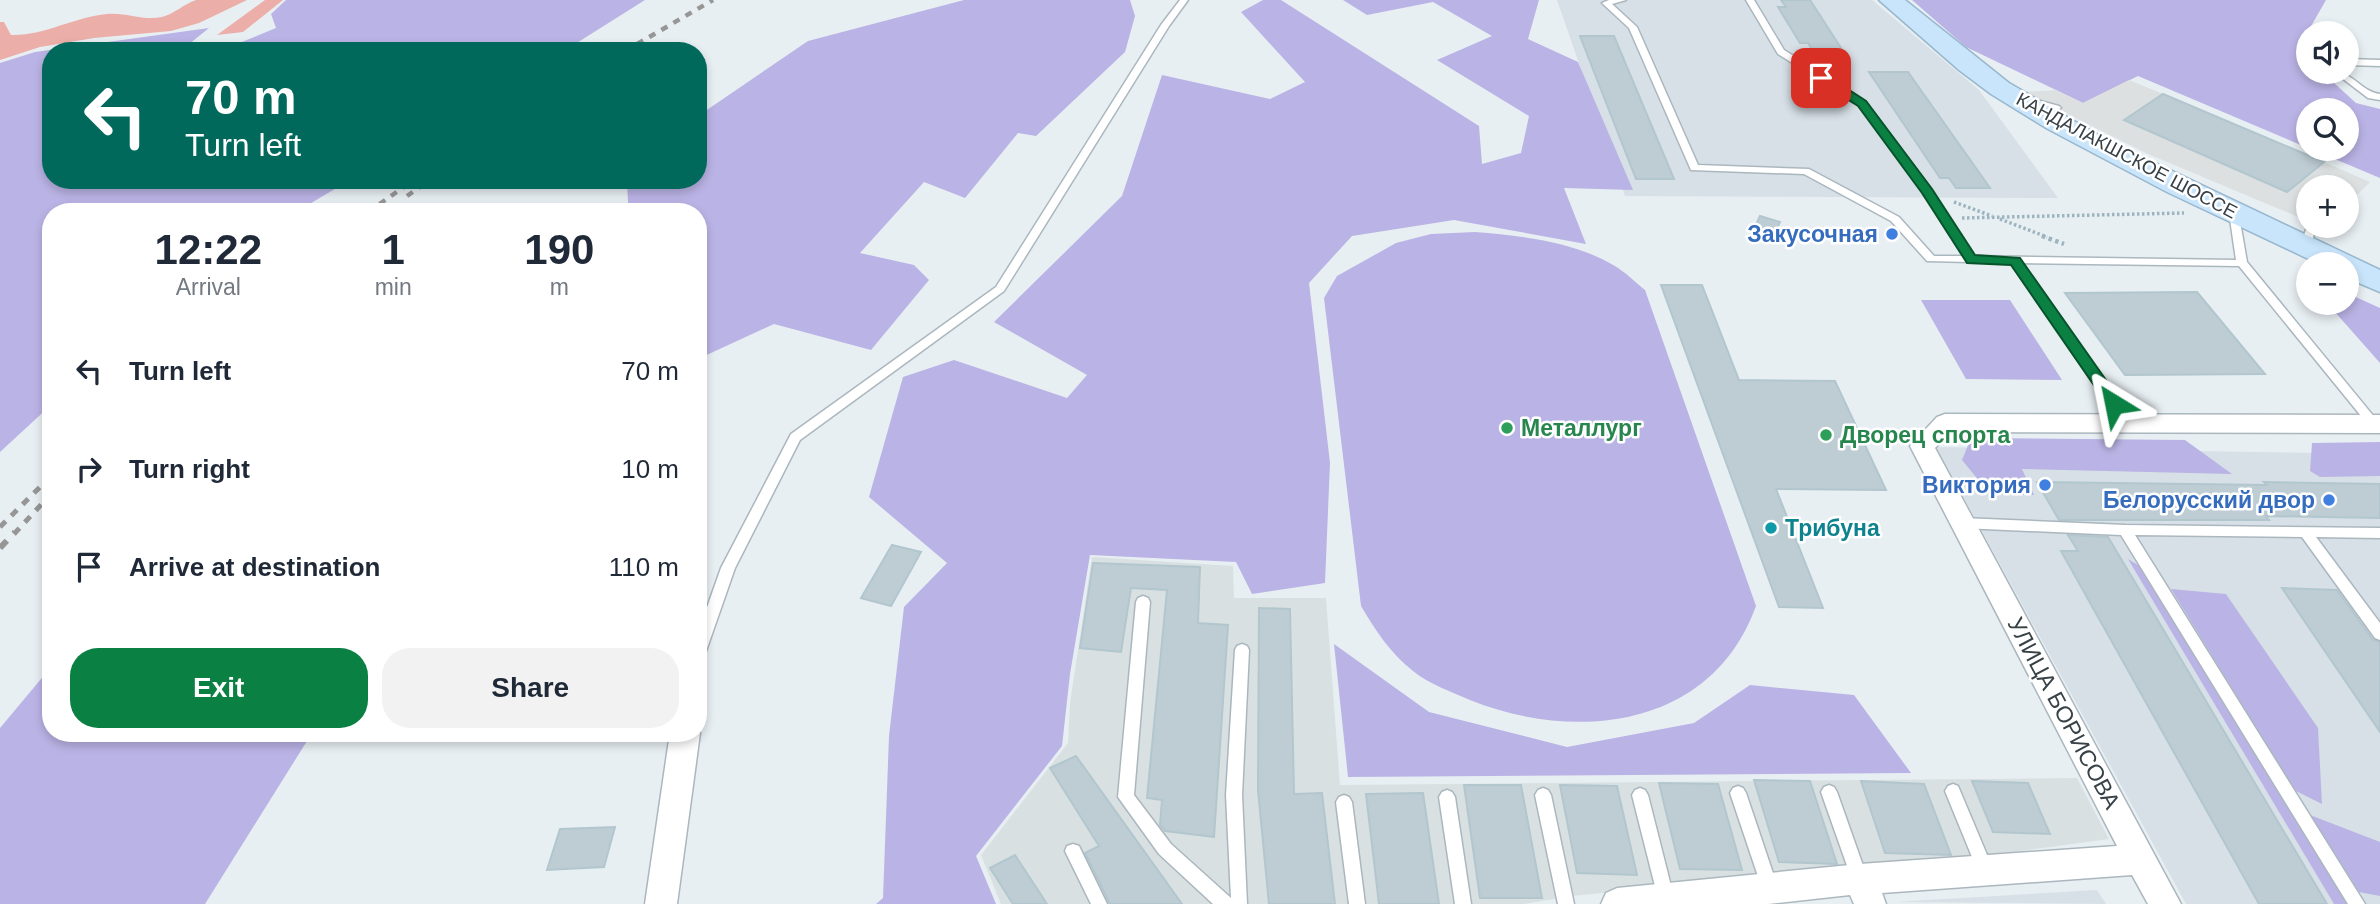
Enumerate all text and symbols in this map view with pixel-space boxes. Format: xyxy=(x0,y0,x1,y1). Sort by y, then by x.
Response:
map controls xyxy=(2296,21,2359,315)
button: sound xyxy=(2296,21,2359,84)
pin xyxy=(1791,48,1851,108)
icon: arrive xyxy=(1802,59,1840,97)
icon: left xyxy=(70,70,161,161)
text: 70 m xyxy=(185,70,297,124)
street label: КАНДАЛАКШСКОЕ ШОССЕ xyxy=(2013,88,2241,223)
button: search xyxy=(2296,98,2359,161)
text: Turn left xyxy=(185,127,301,163)
button: + xyxy=(2296,175,2359,238)
place label: Закусочная xyxy=(1747,221,1878,247)
text: 12:22 xyxy=(155,226,262,273)
text: 1 xyxy=(381,226,405,273)
text: 190 xyxy=(524,226,594,273)
marker: Закусочная xyxy=(1884,226,1900,242)
button: − xyxy=(2296,252,2359,315)
text: Arrival xyxy=(176,274,241,300)
text: min xyxy=(375,274,412,300)
text: m xyxy=(550,274,569,300)
icon: left xyxy=(70,352,108,390)
text: Turn left xyxy=(129,356,231,386)
text: 70 m xyxy=(621,356,679,386)
position arrow xyxy=(2077,367,2151,441)
place label: Металлург xyxy=(1521,415,1642,441)
marker: Металлург xyxy=(1499,420,1515,436)
place label: Дворец спорта xyxy=(1840,422,2010,448)
marker: Дворец спорта xyxy=(1818,427,1834,443)
icon: right xyxy=(70,450,108,488)
text: Turn right xyxy=(129,454,250,484)
text: 10 m xyxy=(621,454,679,484)
place label: Виктория xyxy=(1922,472,2031,498)
marker: Виктория xyxy=(2037,477,2053,493)
place label: Белорусский двор xyxy=(2103,487,2315,513)
marker: Белорусский двор xyxy=(2321,492,2337,508)
place label: Трибуна xyxy=(1785,515,1880,541)
marker: Трибуна xyxy=(1763,520,1779,536)
icon: arrive xyxy=(70,548,108,586)
text: Arrive at destination xyxy=(129,552,380,582)
text: 110 m xyxy=(609,552,679,582)
street label: УЛИЦА БОРИСОВА xyxy=(2003,613,2126,814)
button: Exit xyxy=(70,648,368,728)
button: Share xyxy=(382,648,679,728)

